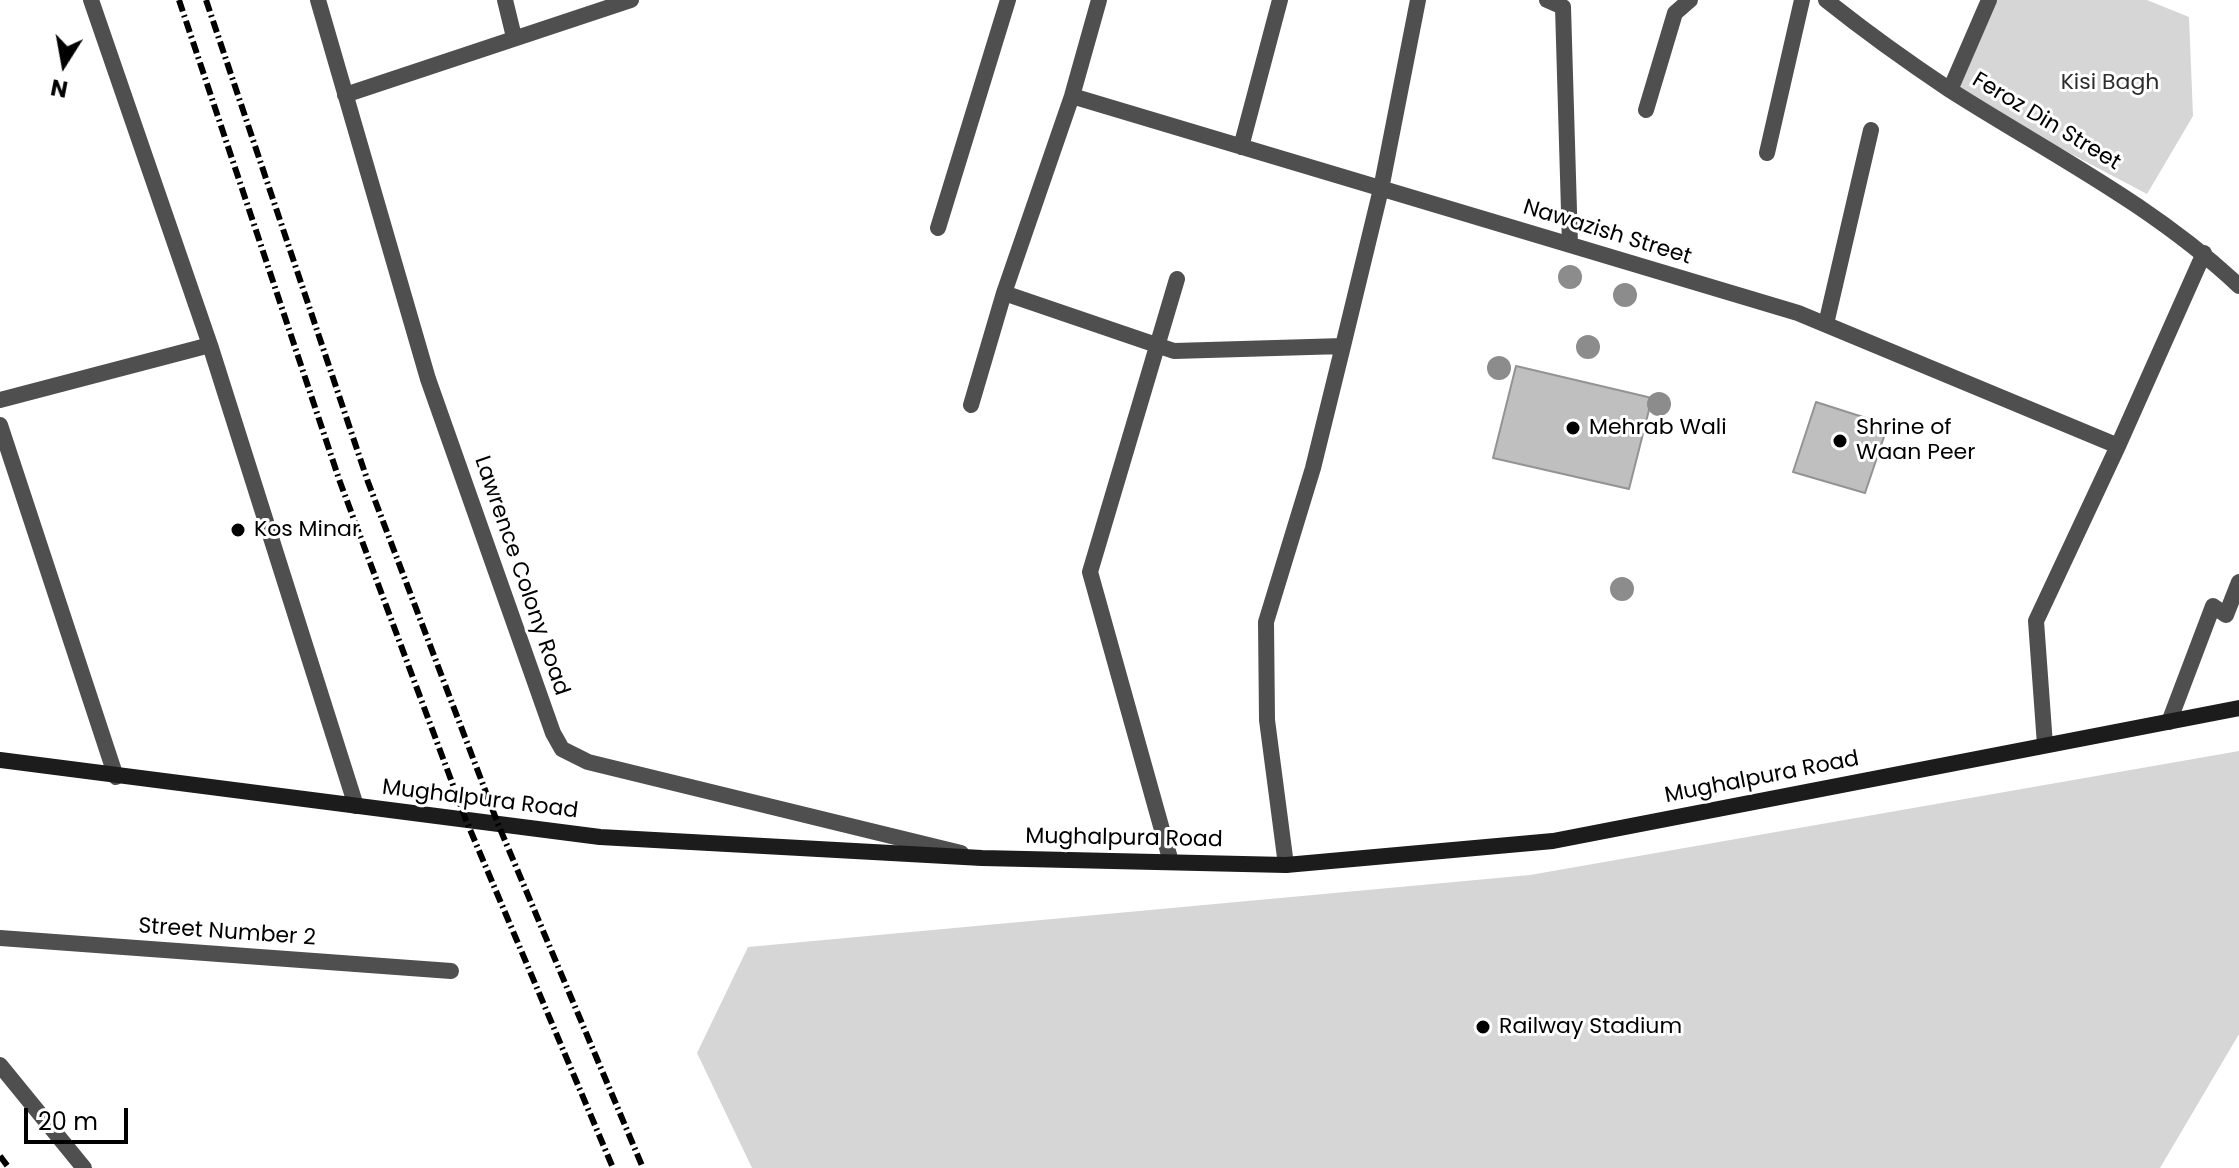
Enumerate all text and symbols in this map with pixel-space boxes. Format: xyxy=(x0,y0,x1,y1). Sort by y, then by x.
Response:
north arrow xyxy=(24,24,104,104)
street label: Feroz Din Street xyxy=(1967,67,2125,177)
park label: Kisi Bagh xyxy=(2061,70,2159,96)
text: N xyxy=(48,71,70,105)
street label: Nawazish Street xyxy=(1520,195,1694,271)
place label: Mehrab Wali xyxy=(1589,415,1727,441)
place label: Shrine of Waan Peer xyxy=(1856,415,1975,466)
marker: Mehrab Wali xyxy=(1564,419,1582,437)
marker: Shrine of Waan Peer xyxy=(1831,432,1849,450)
street label: Lawrence Colony Road xyxy=(468,453,574,699)
place label: Kos Minar xyxy=(254,517,360,543)
marker: Kos Minar xyxy=(229,521,247,539)
street label: Mughalpura Road xyxy=(1663,746,1861,810)
street label: Mughalpura Road xyxy=(380,775,580,825)
street label: Mughalpura Road xyxy=(1025,824,1223,854)
street label: Street Number 2 xyxy=(137,914,317,952)
place label: Railway Stadium xyxy=(1499,1014,1682,1040)
marker: Railway Stadium xyxy=(1474,1018,1492,1036)
scale bar xyxy=(28,1092,132,1142)
text: 20 m xyxy=(38,1105,98,1138)

